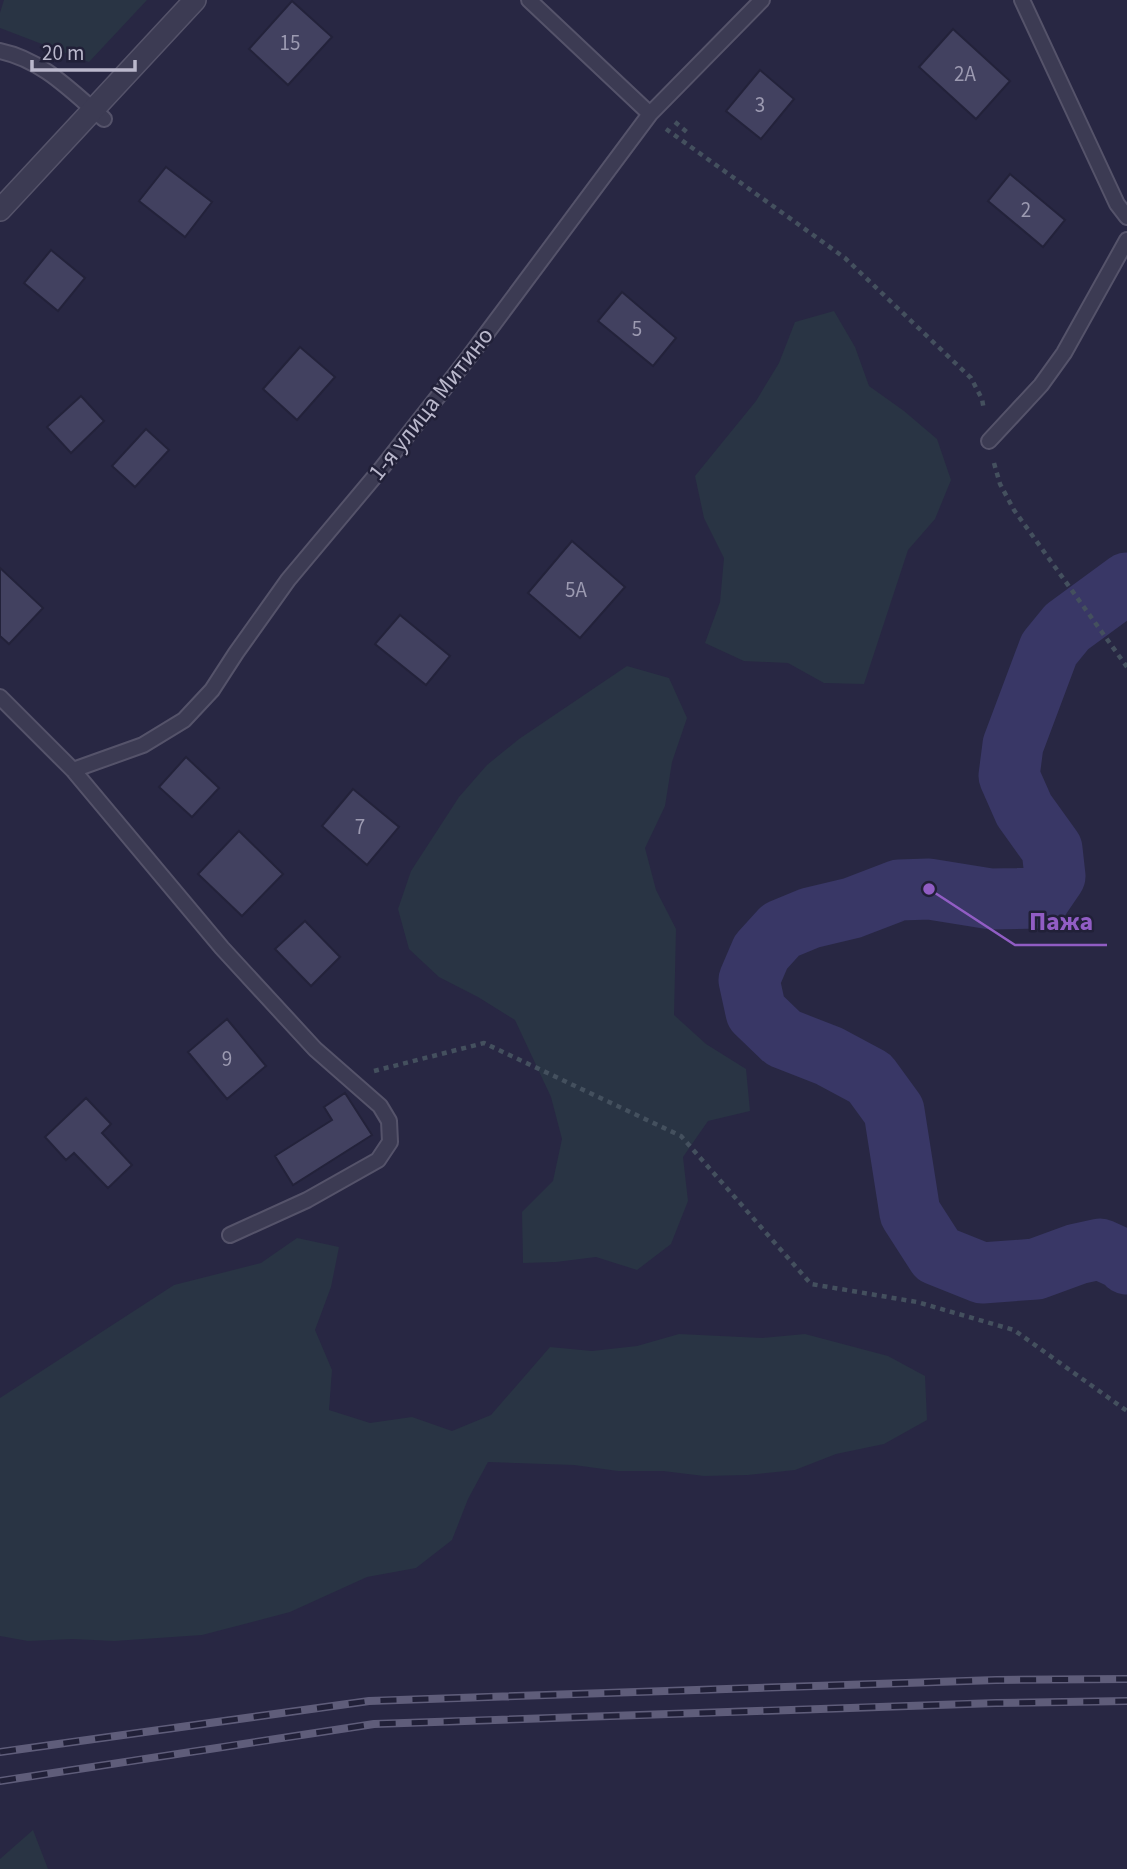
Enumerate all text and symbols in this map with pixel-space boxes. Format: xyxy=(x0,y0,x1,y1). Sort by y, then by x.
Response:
scale bar xyxy=(32,28,135,72)
house number: 15 xyxy=(280,28,300,58)
text: 20 m xyxy=(42,38,84,68)
house number: 2А xyxy=(954,59,976,89)
house number: 3 xyxy=(755,90,765,120)
house number: 2 xyxy=(1021,195,1031,225)
house number: 5 xyxy=(632,314,642,344)
street label: 1-я улица Митино xyxy=(360,320,502,488)
house number: 5А xyxy=(565,575,587,605)
house number: 7 xyxy=(355,812,365,842)
callout: Пажа xyxy=(1015,898,1107,945)
text: Пажа xyxy=(1029,903,1093,940)
house number: 9 xyxy=(222,1044,232,1074)

